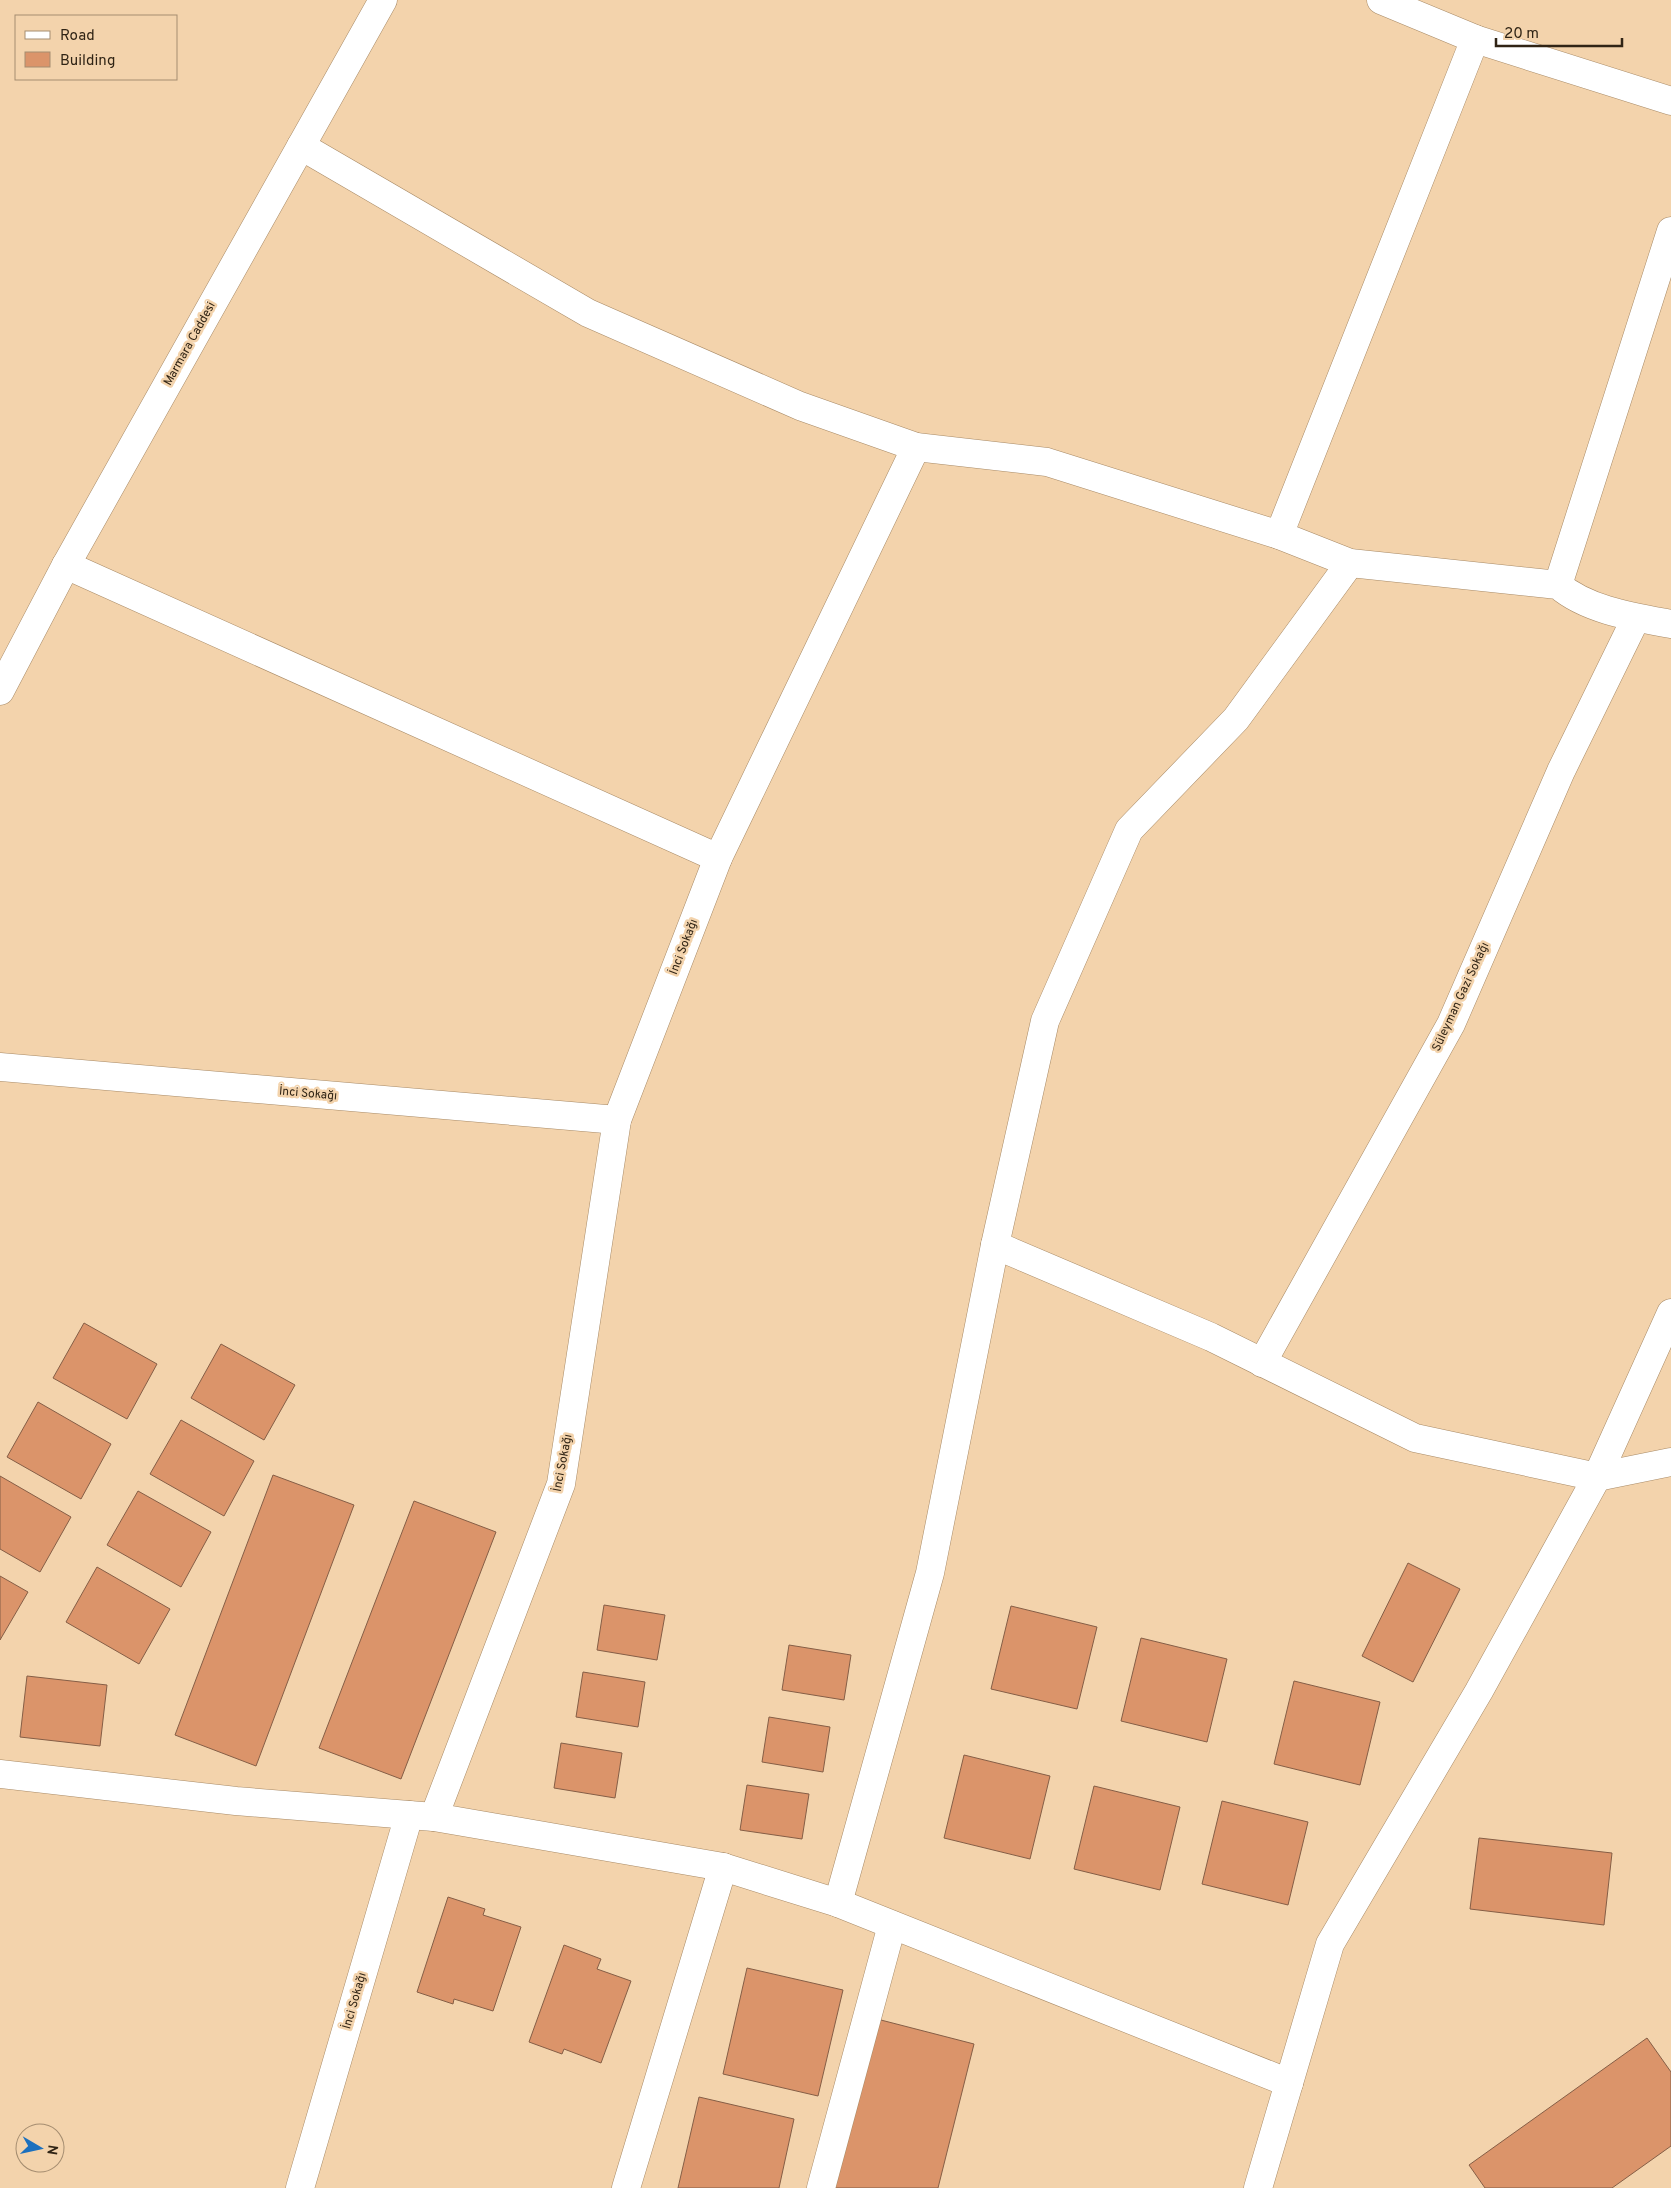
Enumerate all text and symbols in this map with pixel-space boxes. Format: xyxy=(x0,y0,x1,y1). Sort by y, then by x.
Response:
legend xyxy=(15,15,178,80)
scale bar xyxy=(1496,15,1622,47)
text: 20 m xyxy=(1504,25,1539,44)
text: Road xyxy=(60,27,95,46)
text: Building xyxy=(60,52,115,71)
street label: Marmara Caddesi xyxy=(160,299,220,389)
street label: İnci Sokağı xyxy=(666,917,702,977)
street label: Süleyman Gazi Sokağı xyxy=(1429,940,1493,1054)
street label: İnci Sokağı xyxy=(278,1083,338,1105)
street label: İnci Sokağı xyxy=(550,1433,576,1493)
street label: İnci Sokağı xyxy=(339,1971,371,2031)
north arrow xyxy=(15,2123,65,2173)
text: N xyxy=(42,2143,61,2156)

